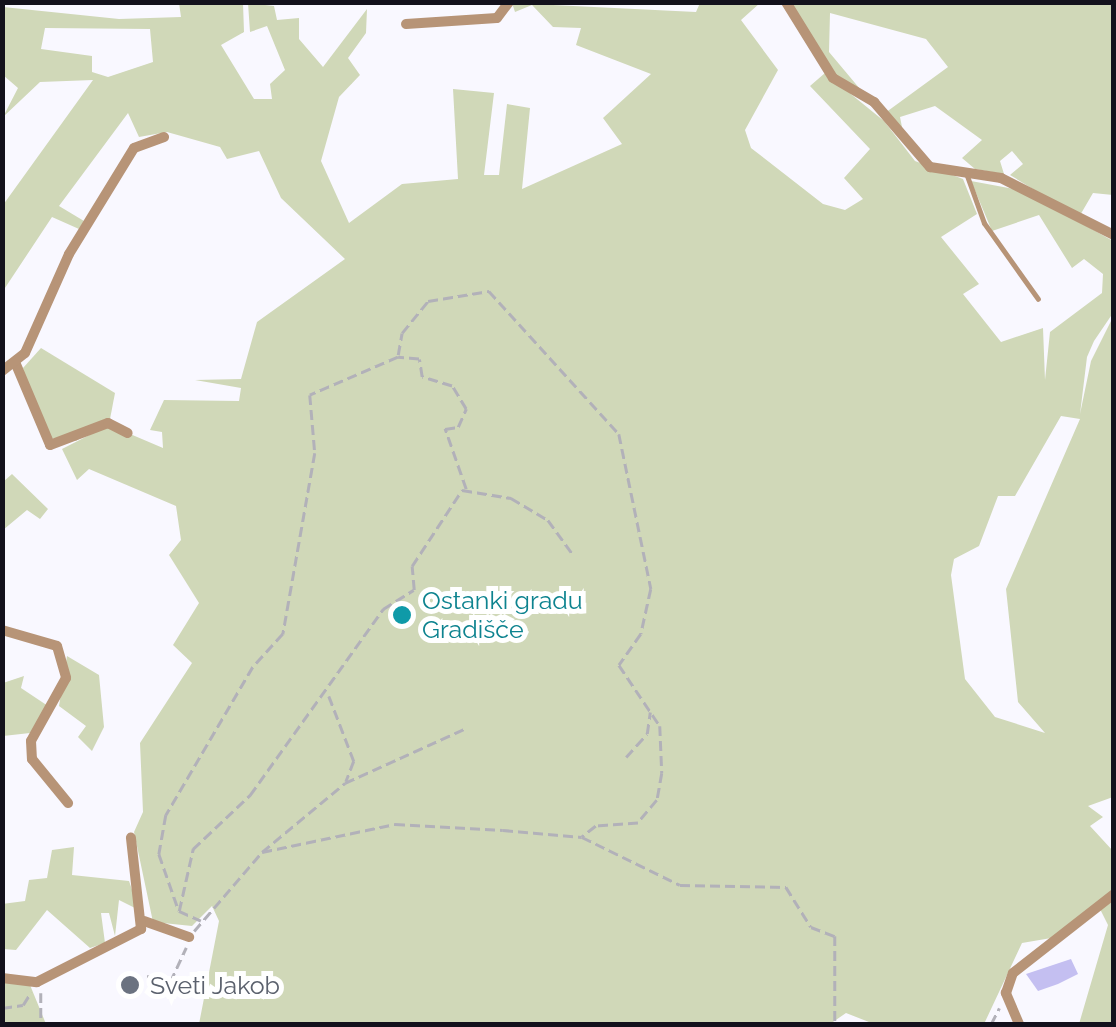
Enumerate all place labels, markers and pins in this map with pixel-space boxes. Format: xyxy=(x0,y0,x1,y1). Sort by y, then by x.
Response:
place label: Ostanki gradu Gradišče xyxy=(422,586,583,645)
marker: Ostanki gradu Gradišče xyxy=(391,604,413,626)
place label: Sveti Jakob xyxy=(150,970,281,1000)
marker: Sveti Jakob xyxy=(119,974,141,996)

